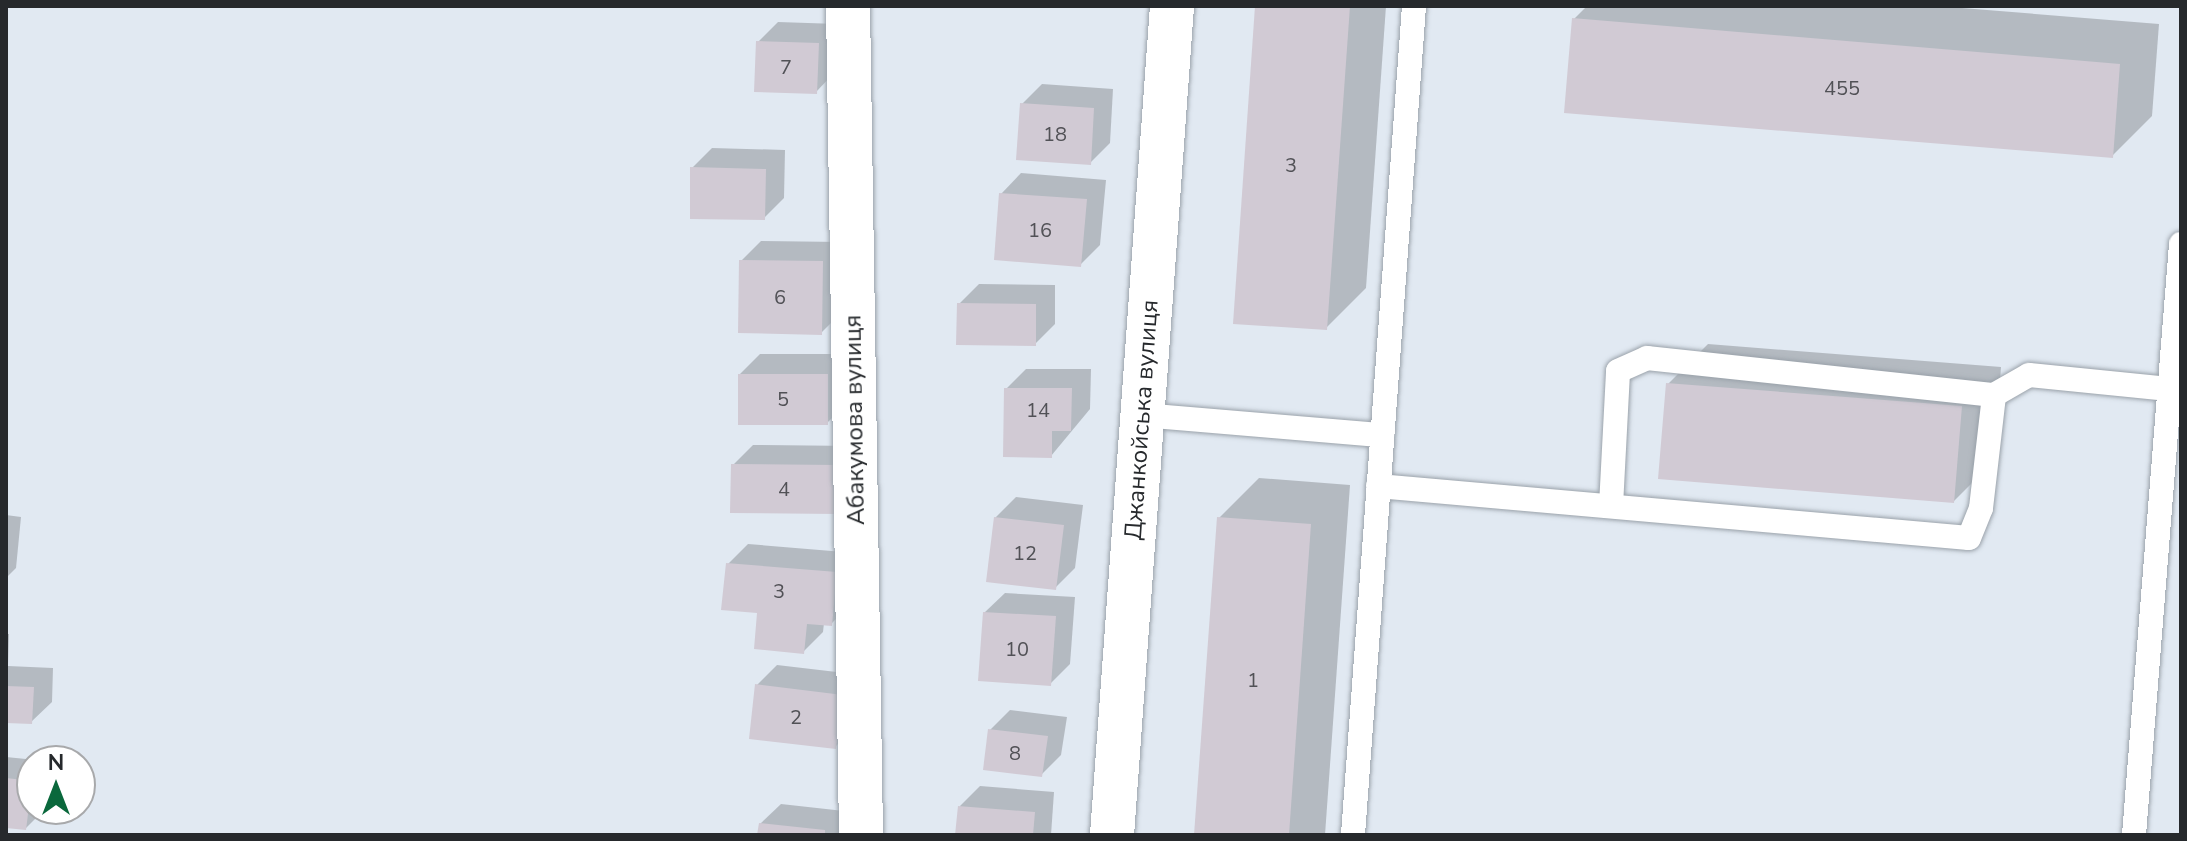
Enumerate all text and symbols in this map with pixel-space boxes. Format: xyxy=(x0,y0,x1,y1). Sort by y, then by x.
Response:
house number: 7 xyxy=(780,55,792,79)
house number: 455 xyxy=(1824,76,1860,100)
house number: 18 xyxy=(1043,122,1067,146)
house number: 3 xyxy=(1285,153,1297,177)
house number: 16 xyxy=(1028,218,1052,242)
house number: 6 xyxy=(774,285,786,309)
street label: Джанкойська вулиця xyxy=(1119,299,1165,541)
street label: Абакумова вулиця xyxy=(839,315,871,525)
house number: 5 xyxy=(777,387,789,411)
house number: 14 xyxy=(1026,398,1050,422)
house number: 4 xyxy=(778,477,790,501)
house number: 12 xyxy=(1013,541,1037,565)
house number: 3 xyxy=(773,579,785,603)
house number: 10 xyxy=(1005,637,1029,661)
house number: 1 xyxy=(1247,668,1259,692)
house number: 2 xyxy=(790,705,802,729)
house number: 8 xyxy=(1009,741,1021,765)
north arrow xyxy=(16,745,96,825)
text: N xyxy=(48,748,64,778)

